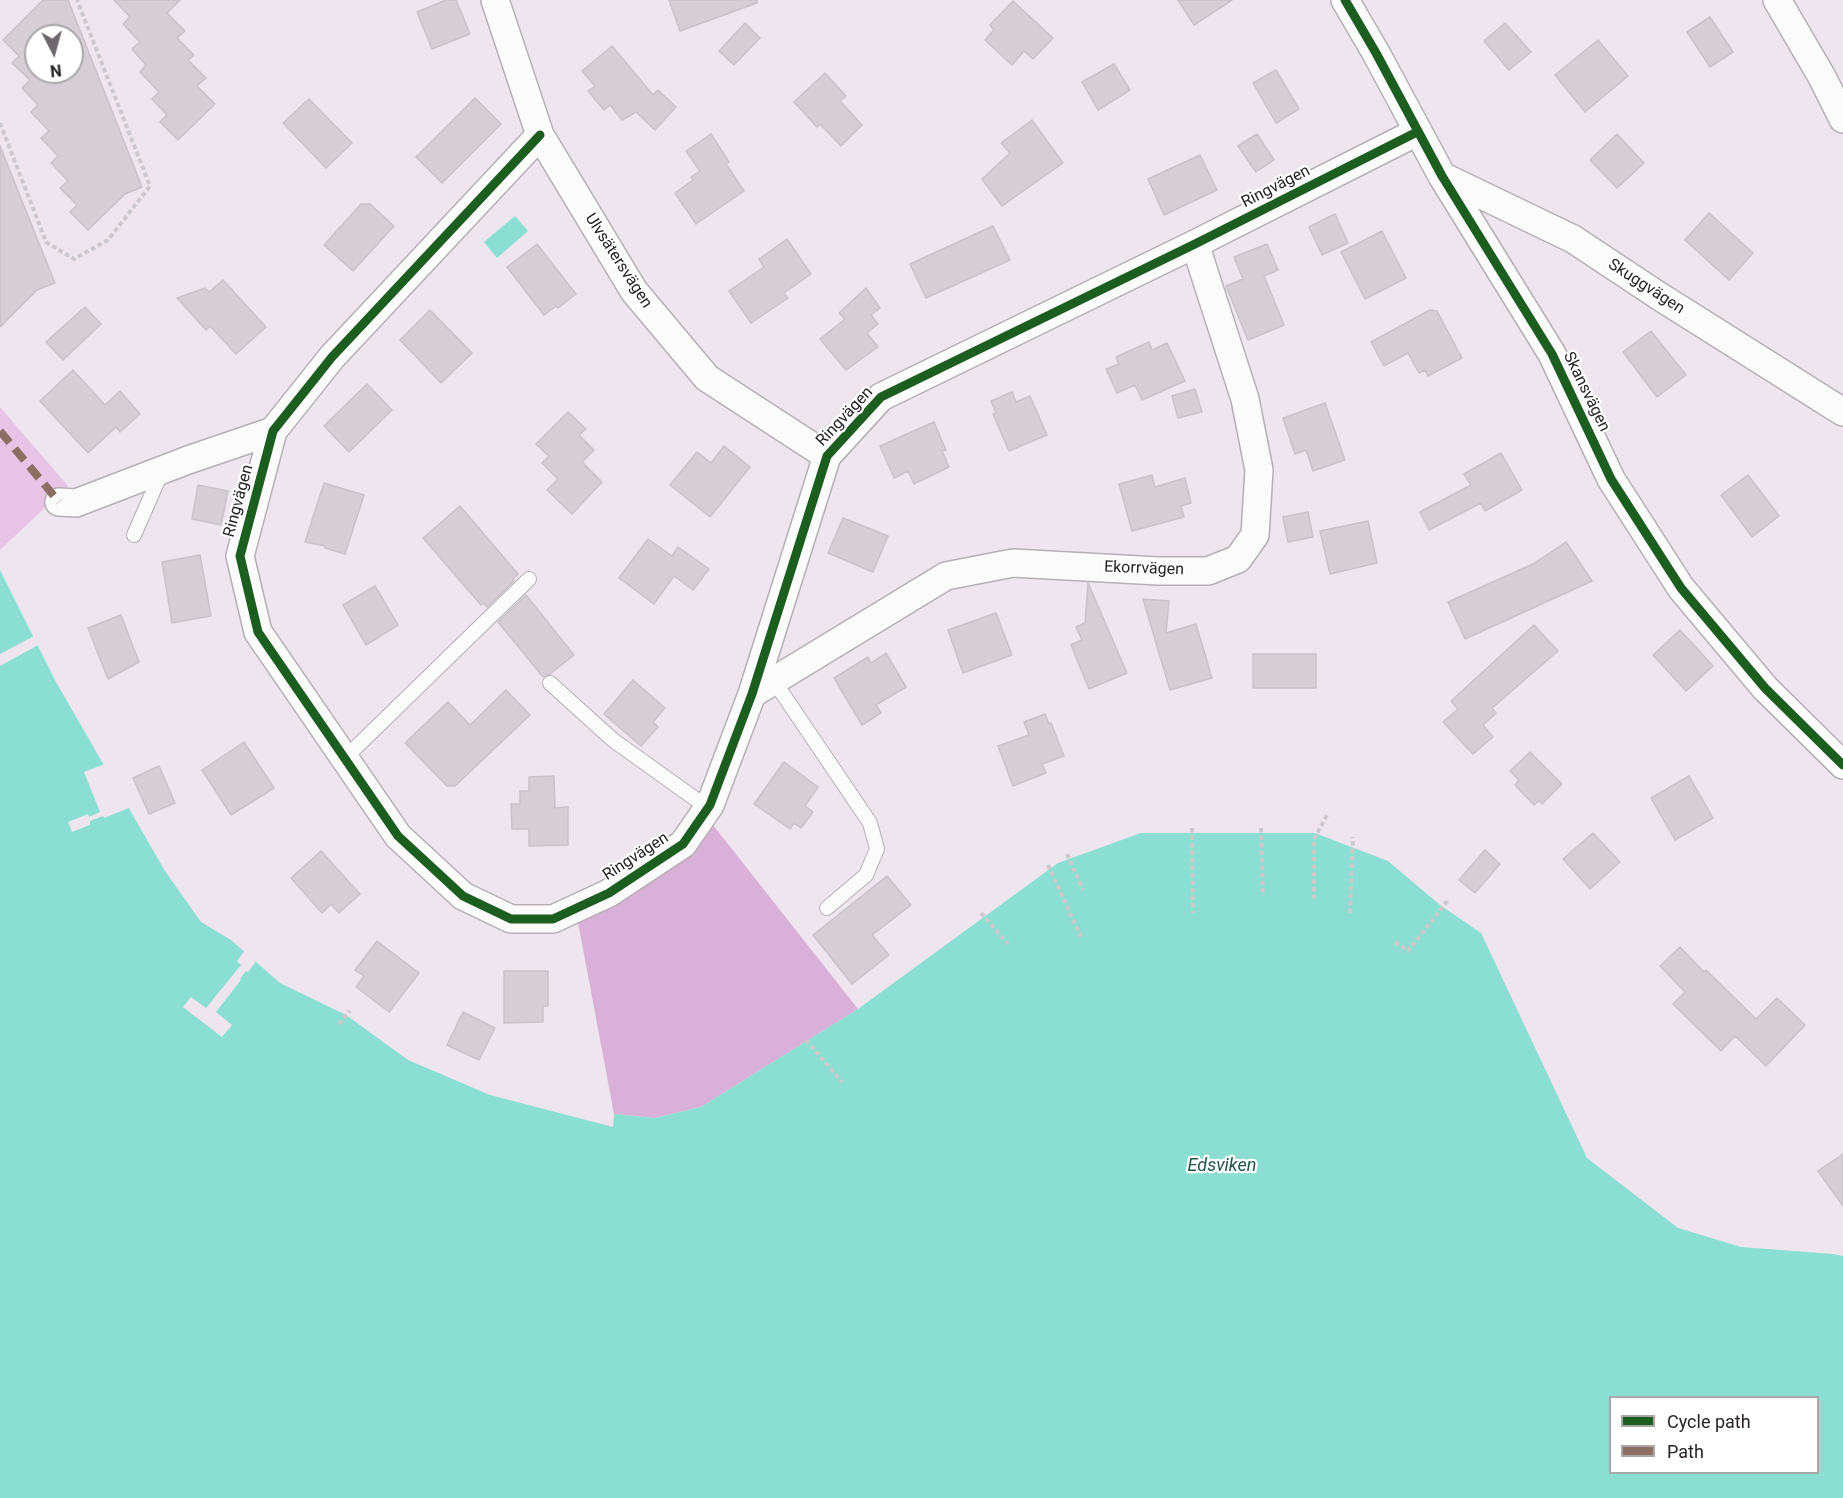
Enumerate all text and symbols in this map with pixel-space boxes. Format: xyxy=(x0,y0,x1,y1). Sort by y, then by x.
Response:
north arrow xyxy=(24,24,84,84)
text: N xyxy=(49,60,62,80)
street label: Ringvägen xyxy=(1239,162,1313,212)
street label: Ulvsätersvägen xyxy=(580,210,656,312)
street label: Skuggvägen xyxy=(1604,255,1688,319)
street label: Skansvägen xyxy=(1559,349,1613,435)
street label: Ringvägen xyxy=(813,383,877,451)
street label: Ringvägen xyxy=(220,463,258,539)
street label: Ekorrvägen xyxy=(1104,558,1184,580)
street label: Ringvägen xyxy=(600,829,672,885)
water label: Edsviken xyxy=(1188,1155,1256,1177)
legend xyxy=(1609,1396,1819,1474)
text: Cycle path xyxy=(1667,1411,1751,1432)
text: Path xyxy=(1667,1441,1704,1462)

